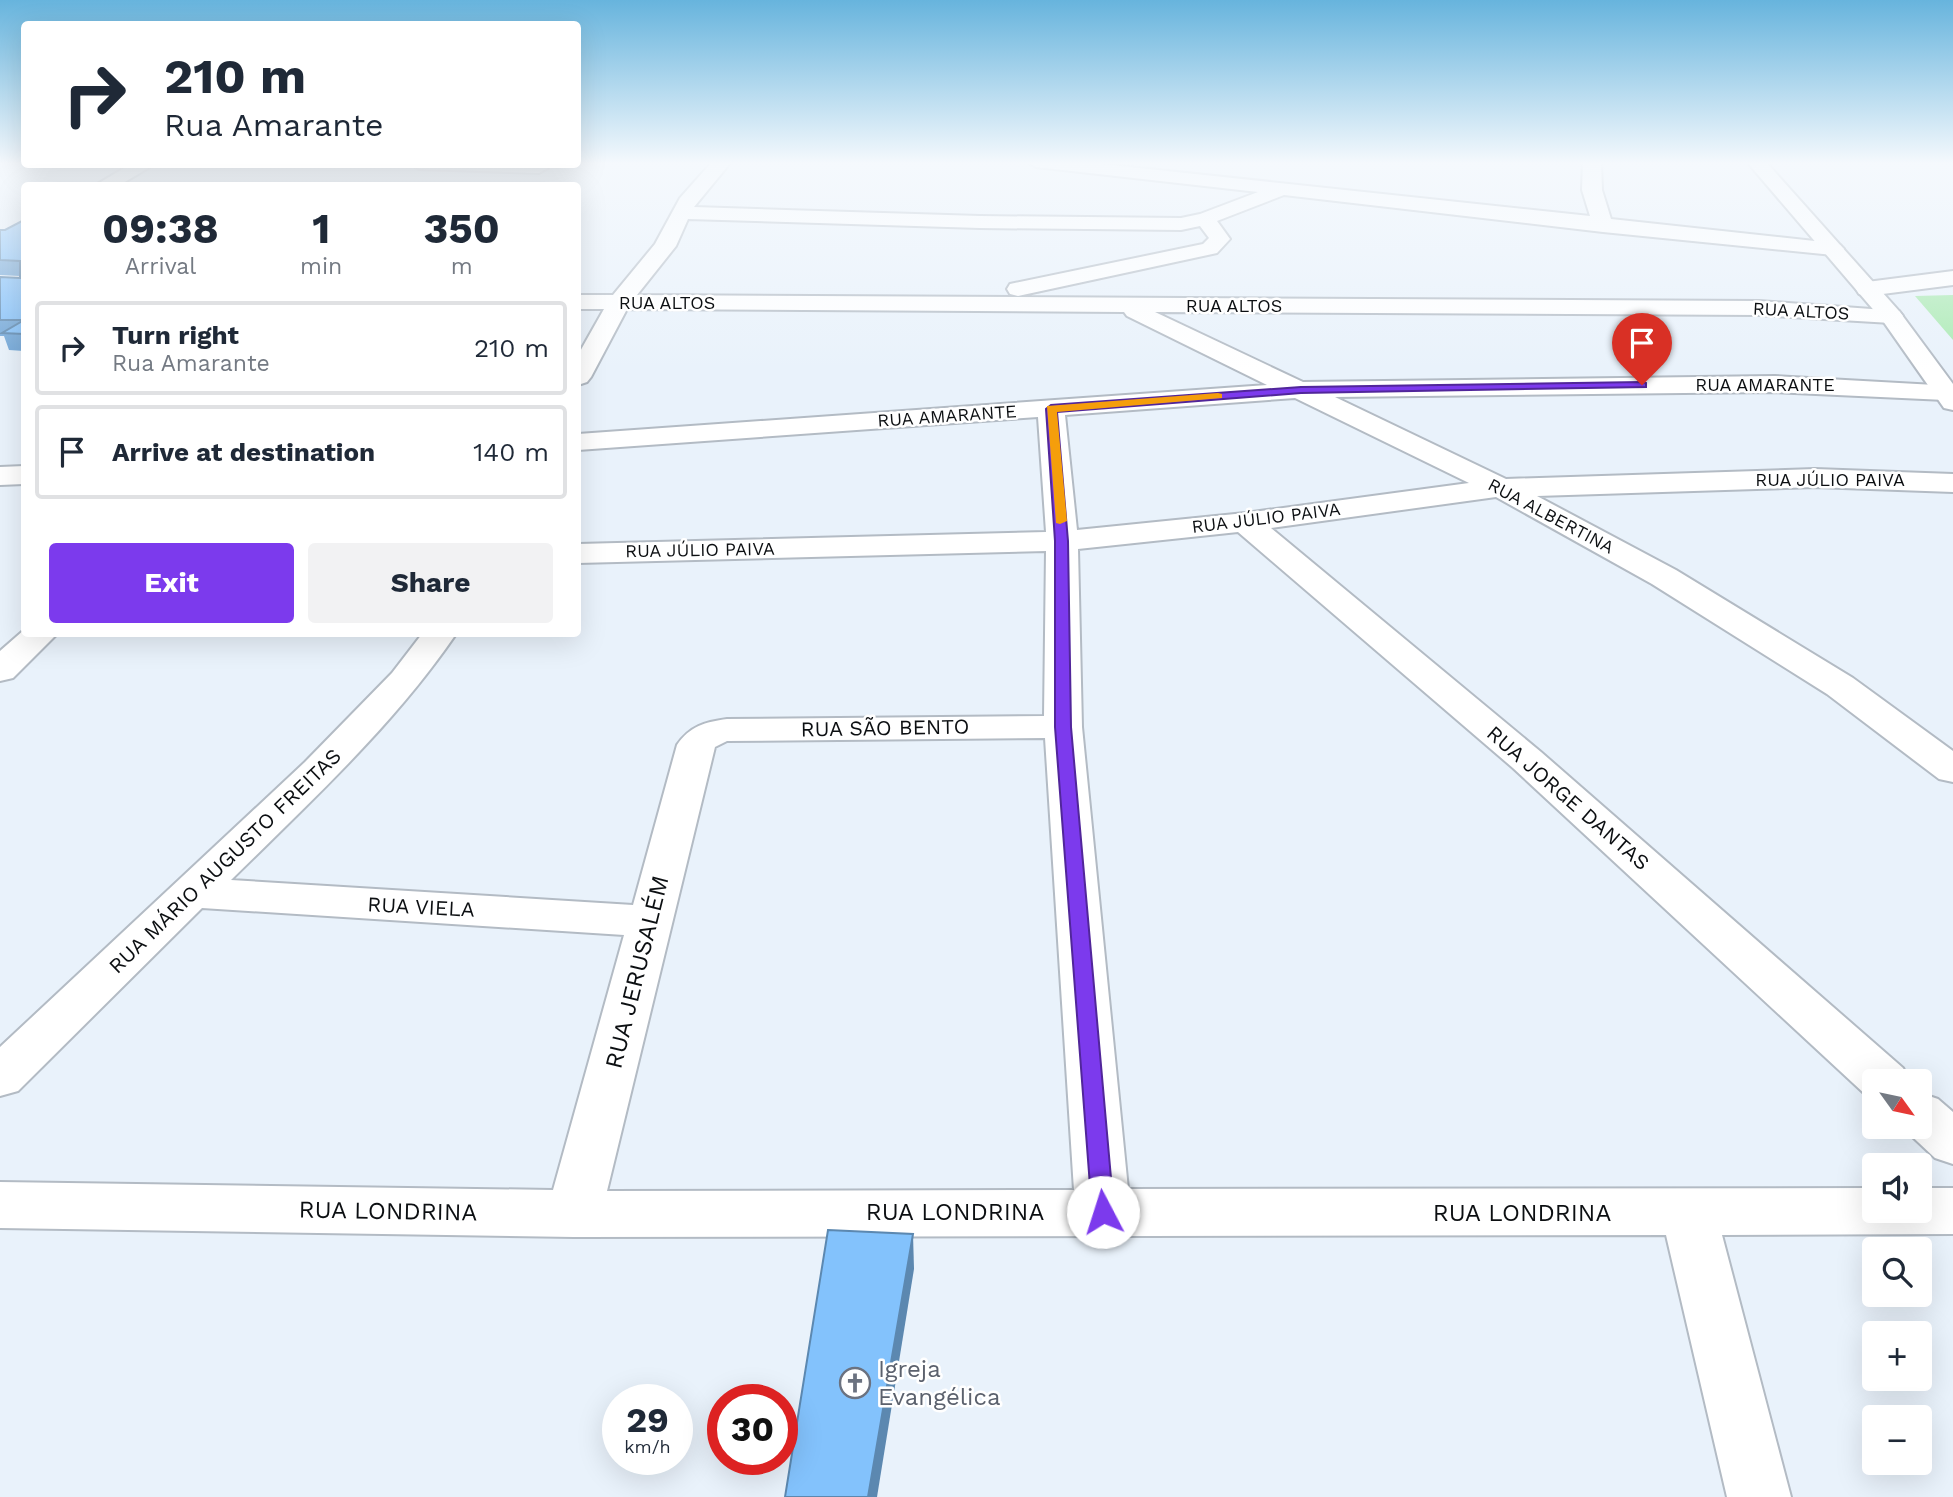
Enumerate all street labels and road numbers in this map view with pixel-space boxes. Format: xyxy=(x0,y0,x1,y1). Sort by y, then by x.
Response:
street label: RUA ALTOS xyxy=(619,292,715,313)
street label: RUA ALTOS xyxy=(1186,295,1282,316)
street label: RUA ALTOS xyxy=(1752,297,1850,324)
street label: RUA AMARANTE xyxy=(1695,374,1835,395)
street label: RUA AMARANTE xyxy=(877,400,1017,431)
street label: RUA JÚLIO PAIVA xyxy=(1755,469,1905,490)
street label: RUA ALBERTINA xyxy=(1485,474,1618,558)
street label: RUA JÚLIO PAIVA xyxy=(1190,498,1342,537)
street label: RUA JÚLIO PAIVA xyxy=(625,538,775,561)
street label: RUA SÃO BENTO xyxy=(801,714,969,741)
street label: RUA JORGE DANTAS xyxy=(1482,720,1655,875)
street label: RUA MÁRIO AUGUSTO FREITAS xyxy=(103,743,346,978)
street label: RUA JERUSALÉM xyxy=(599,873,675,1071)
street label: RUA VIELA xyxy=(367,891,475,922)
street label: RUA LONDRINA xyxy=(298,1195,478,1227)
street label: RUA LONDRINA xyxy=(866,1198,1044,1226)
street label: RUA LONDRINA xyxy=(1433,1199,1611,1227)

